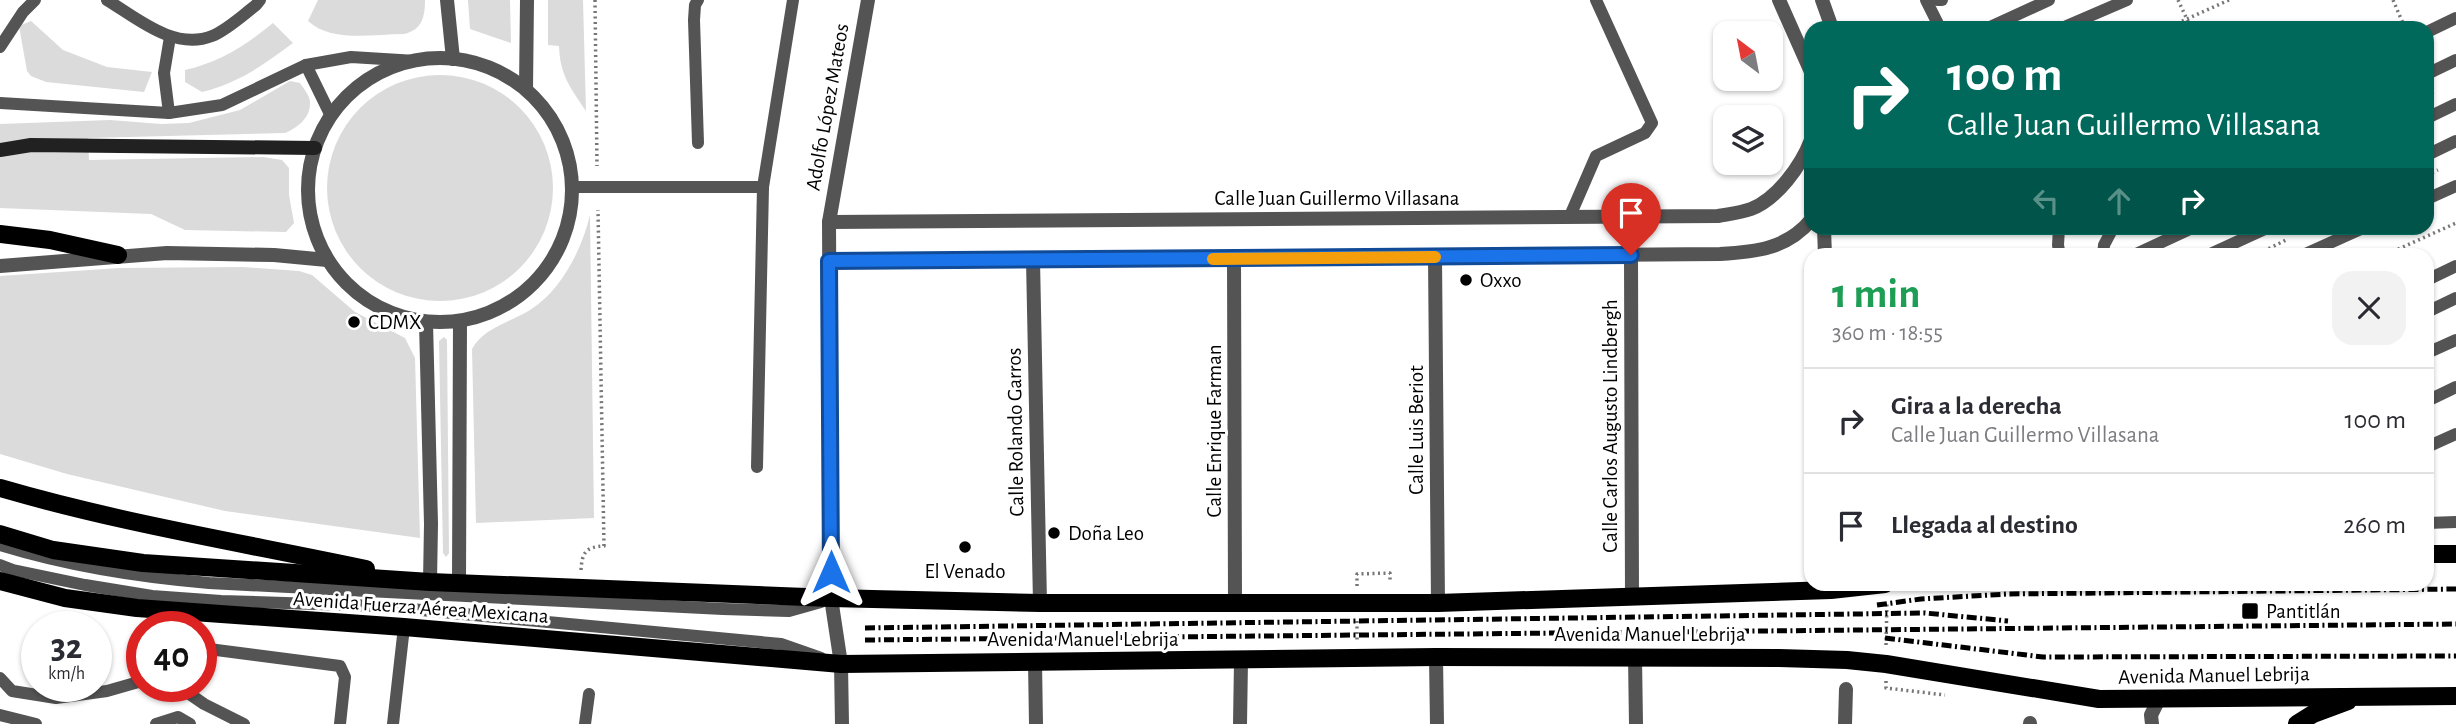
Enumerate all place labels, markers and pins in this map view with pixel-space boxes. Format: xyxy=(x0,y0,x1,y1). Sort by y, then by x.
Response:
pin xyxy=(1601,183,1661,255)
place label: Oxxo xyxy=(1480,270,1522,291)
marker: Oxxo xyxy=(1458,272,1474,288)
place label: CDMX xyxy=(368,312,422,333)
marker: CDMX xyxy=(346,314,362,330)
place label: Doña Leo xyxy=(1068,523,1144,544)
marker: Doña Leo xyxy=(1046,525,1062,541)
marker: El Venado xyxy=(957,539,973,555)
place label: El Venado xyxy=(924,561,1006,582)
marker: Pantitlán xyxy=(2240,601,2260,621)
place label: Pantitlán xyxy=(2266,601,2341,622)

